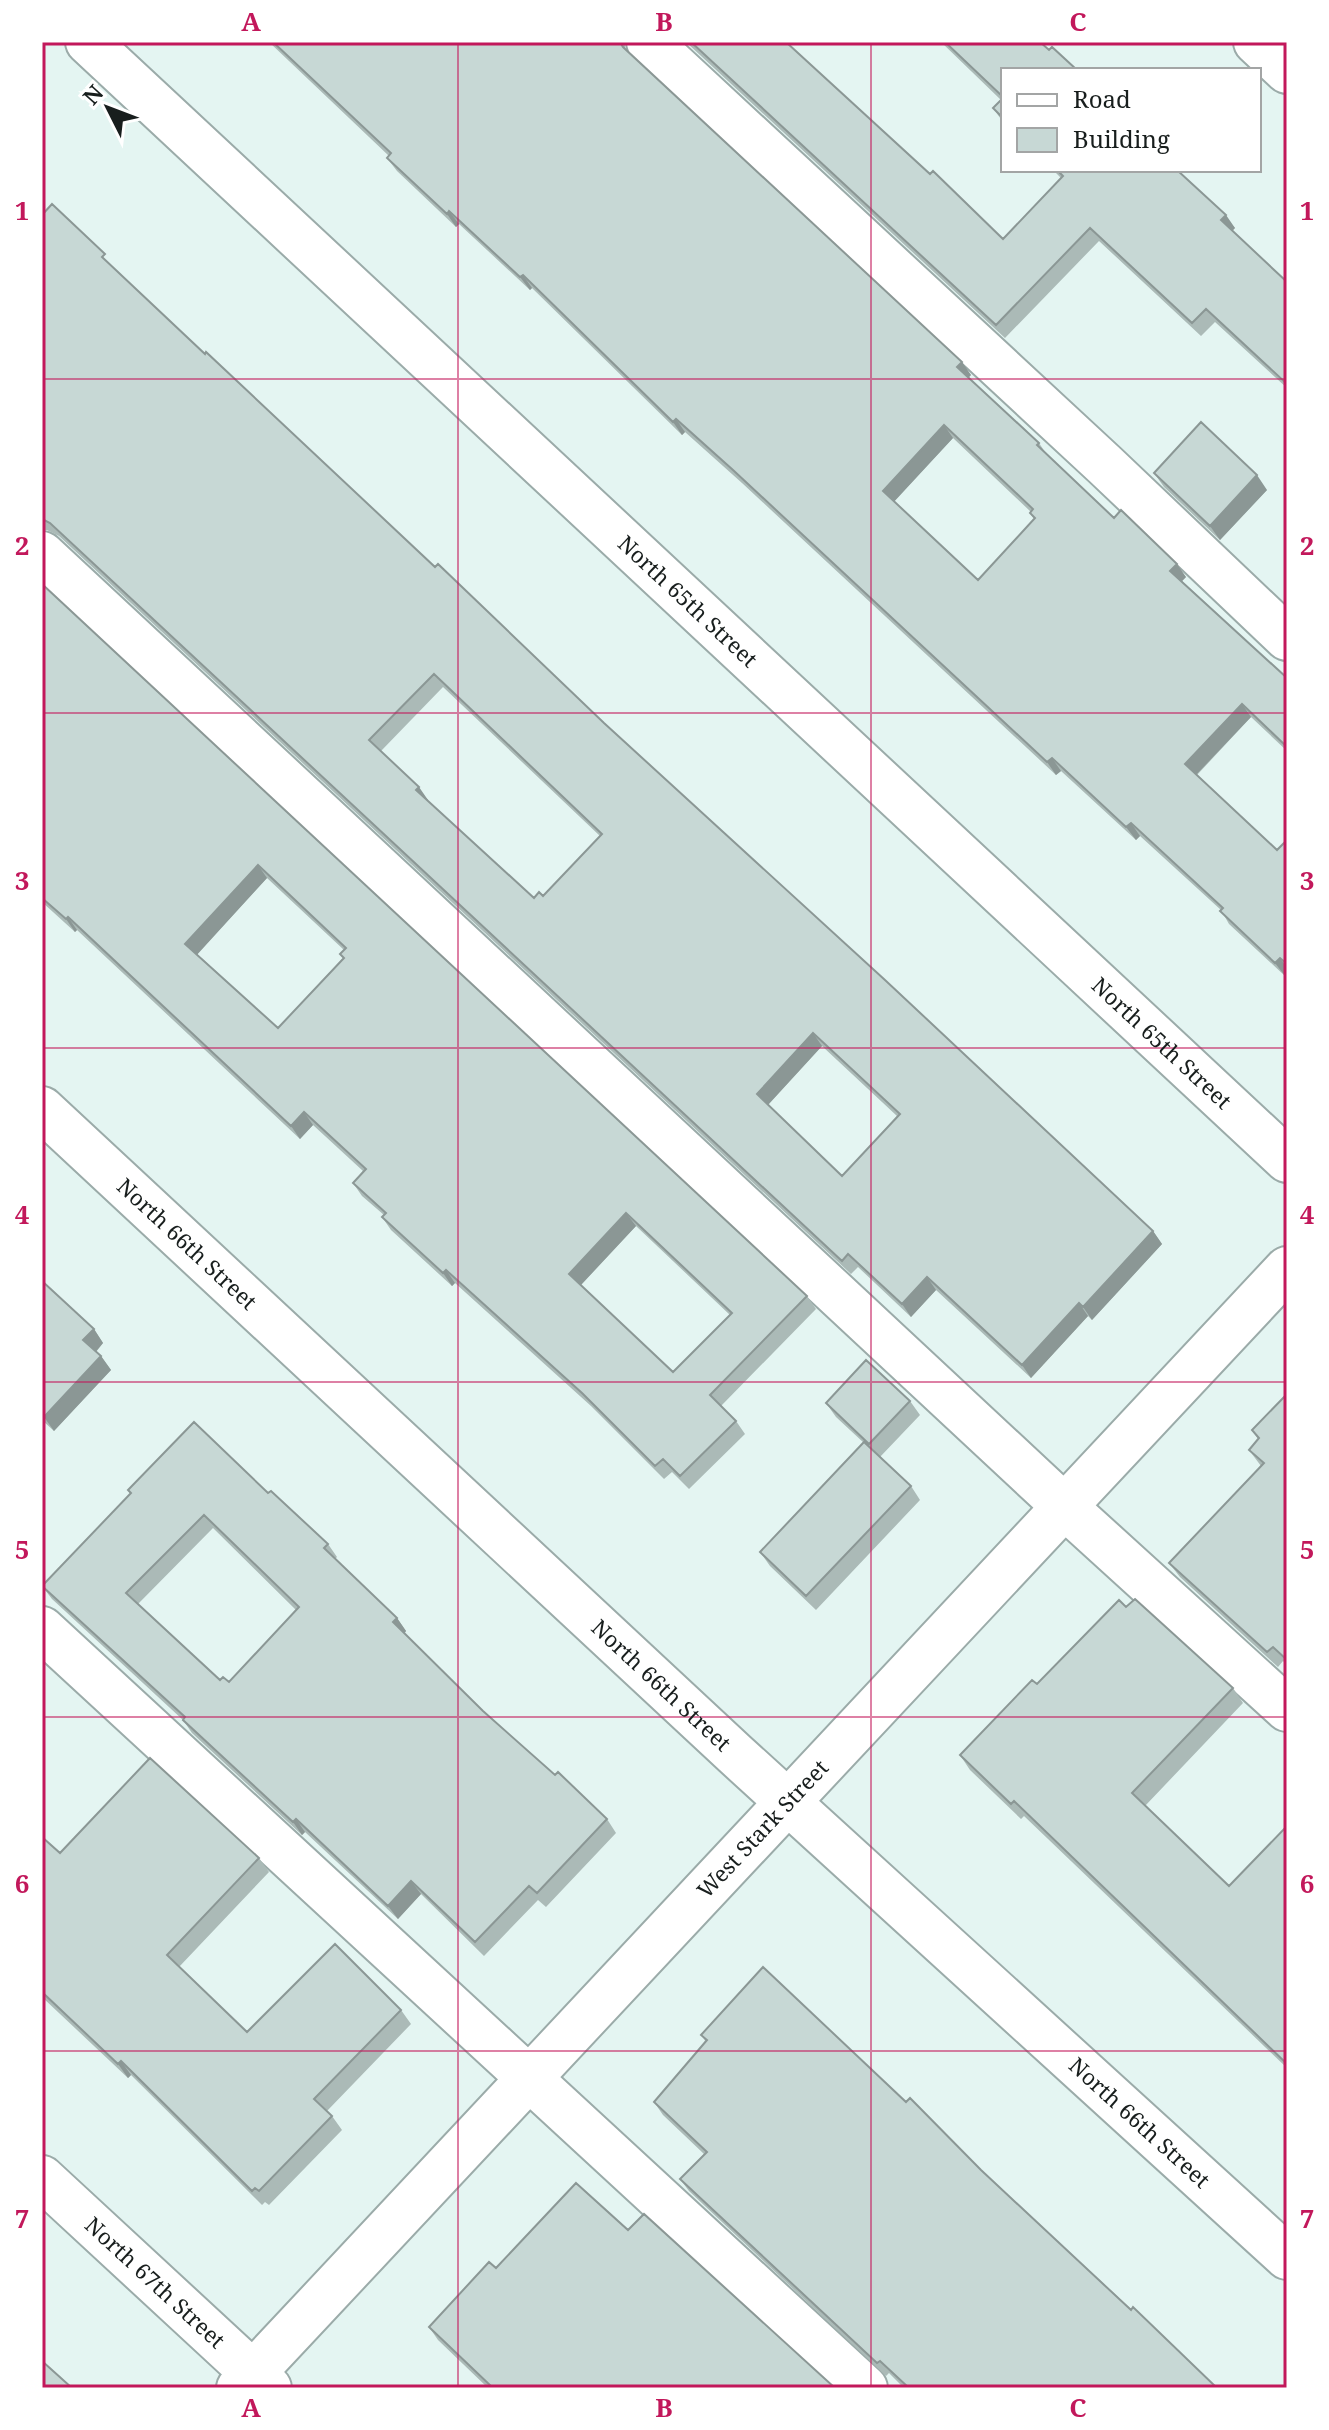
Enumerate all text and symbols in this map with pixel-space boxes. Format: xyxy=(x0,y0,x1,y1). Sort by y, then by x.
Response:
text: A xyxy=(241,3,261,39)
text: B xyxy=(655,3,673,39)
text: C xyxy=(1069,3,1087,39)
north arrow xyxy=(68,68,148,148)
legend xyxy=(1001,68,1261,172)
text: N xyxy=(75,77,109,110)
text: Road xyxy=(1073,82,1131,115)
text: Building xyxy=(1073,122,1170,155)
text: 1 xyxy=(15,192,29,228)
text: 1 xyxy=(1300,192,1314,228)
text: 2 xyxy=(15,527,29,563)
text: 2 xyxy=(1300,527,1314,563)
street label: North 65th Street xyxy=(612,528,765,673)
text: 3 xyxy=(15,862,29,898)
text: 3 xyxy=(1300,862,1314,898)
street label: North 65th Street xyxy=(1086,970,1239,1115)
street label: North 66th Street xyxy=(111,1171,264,1316)
text: 4 xyxy=(15,1196,30,1232)
text: 4 xyxy=(1300,1196,1315,1232)
text: 5 xyxy=(15,1531,29,1567)
text: 5 xyxy=(1300,1531,1314,1567)
street label: North 66th Street xyxy=(586,1612,739,1757)
street label: West Stark Street xyxy=(690,1752,834,1904)
text: 6 xyxy=(15,1865,29,1901)
text: 6 xyxy=(1300,1865,1314,1901)
street label: North 66th Street xyxy=(1063,2050,1217,2194)
text: 7 xyxy=(15,2200,29,2236)
text: 7 xyxy=(1300,2200,1314,2236)
street label: North 67th Street xyxy=(79,2209,232,2354)
text: A xyxy=(241,2389,261,2425)
text: B xyxy=(655,2389,673,2425)
text: C xyxy=(1069,2389,1087,2425)

